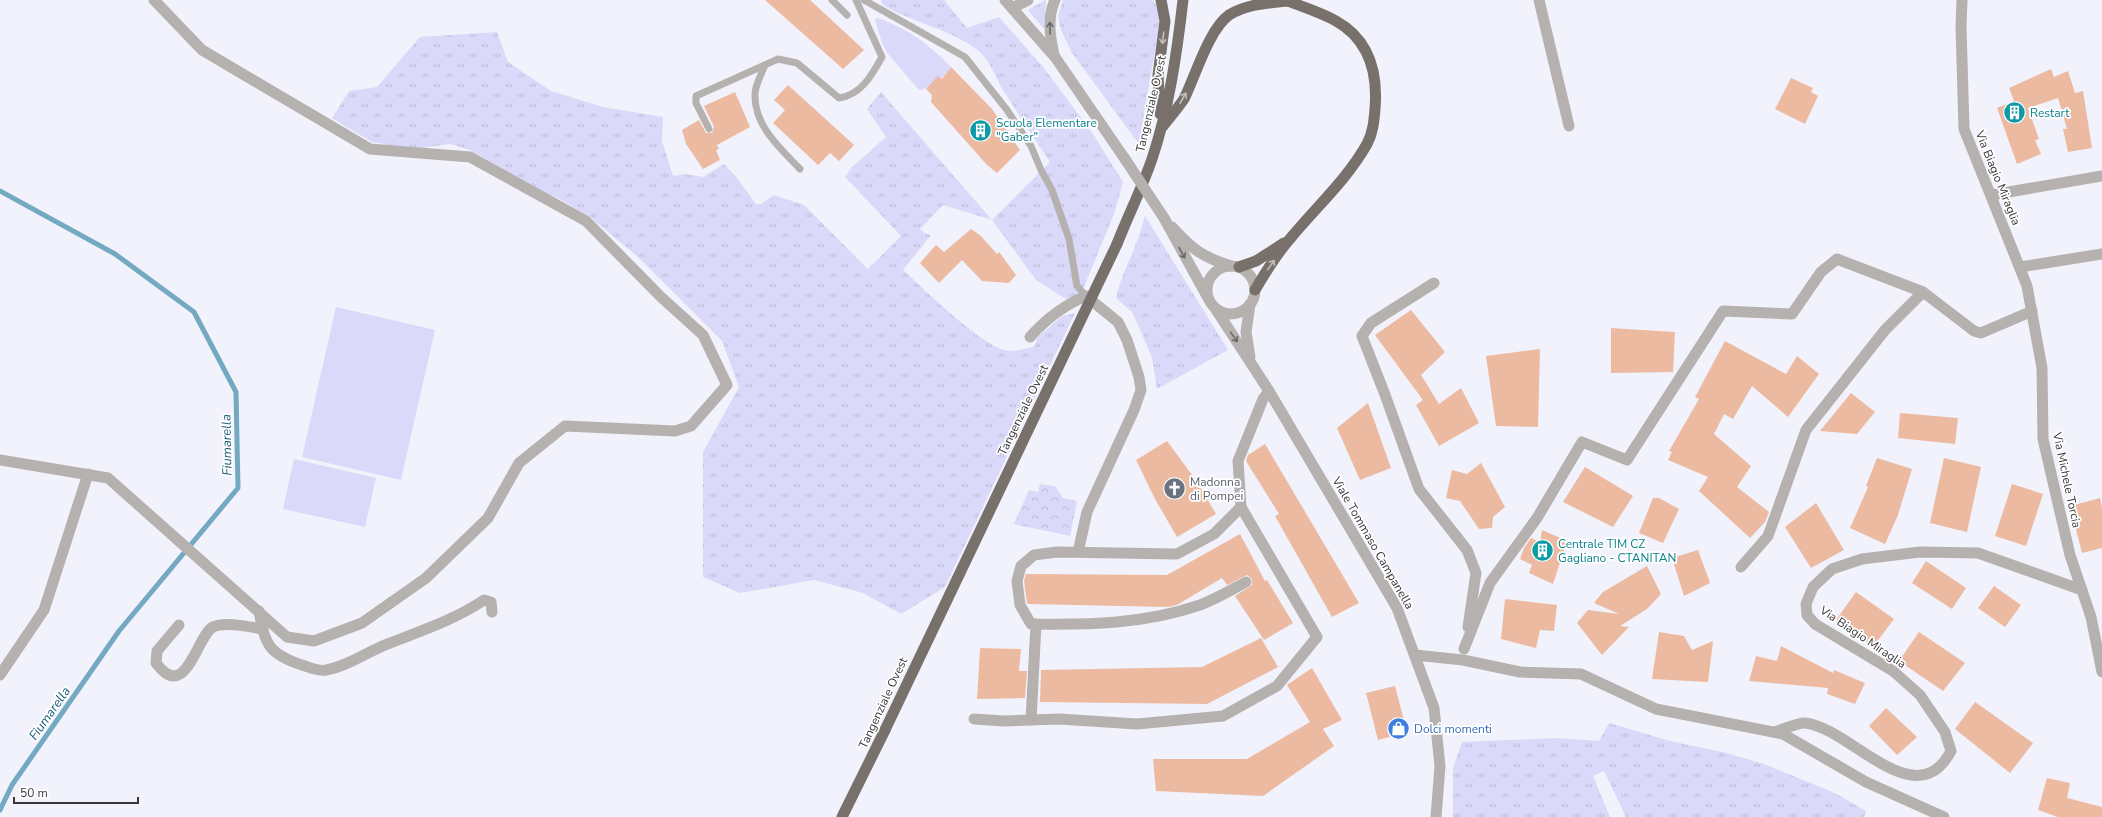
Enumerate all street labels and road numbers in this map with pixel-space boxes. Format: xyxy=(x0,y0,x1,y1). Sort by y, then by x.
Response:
street label: Tangenziale Ovest xyxy=(1132,53,1170,154)
street label: Via Biagio Miraglia xyxy=(1971,127,2024,228)
street label: Tangenziale Ovest xyxy=(994,361,1052,458)
street label: Via Michele Torcia xyxy=(2049,430,2085,529)
street label: Viale Tommaso Campanella xyxy=(1328,473,1418,612)
street label: Via Biagio Miraglia xyxy=(1816,602,1909,672)
street label: Tangenziale Ovest xyxy=(855,654,912,751)

